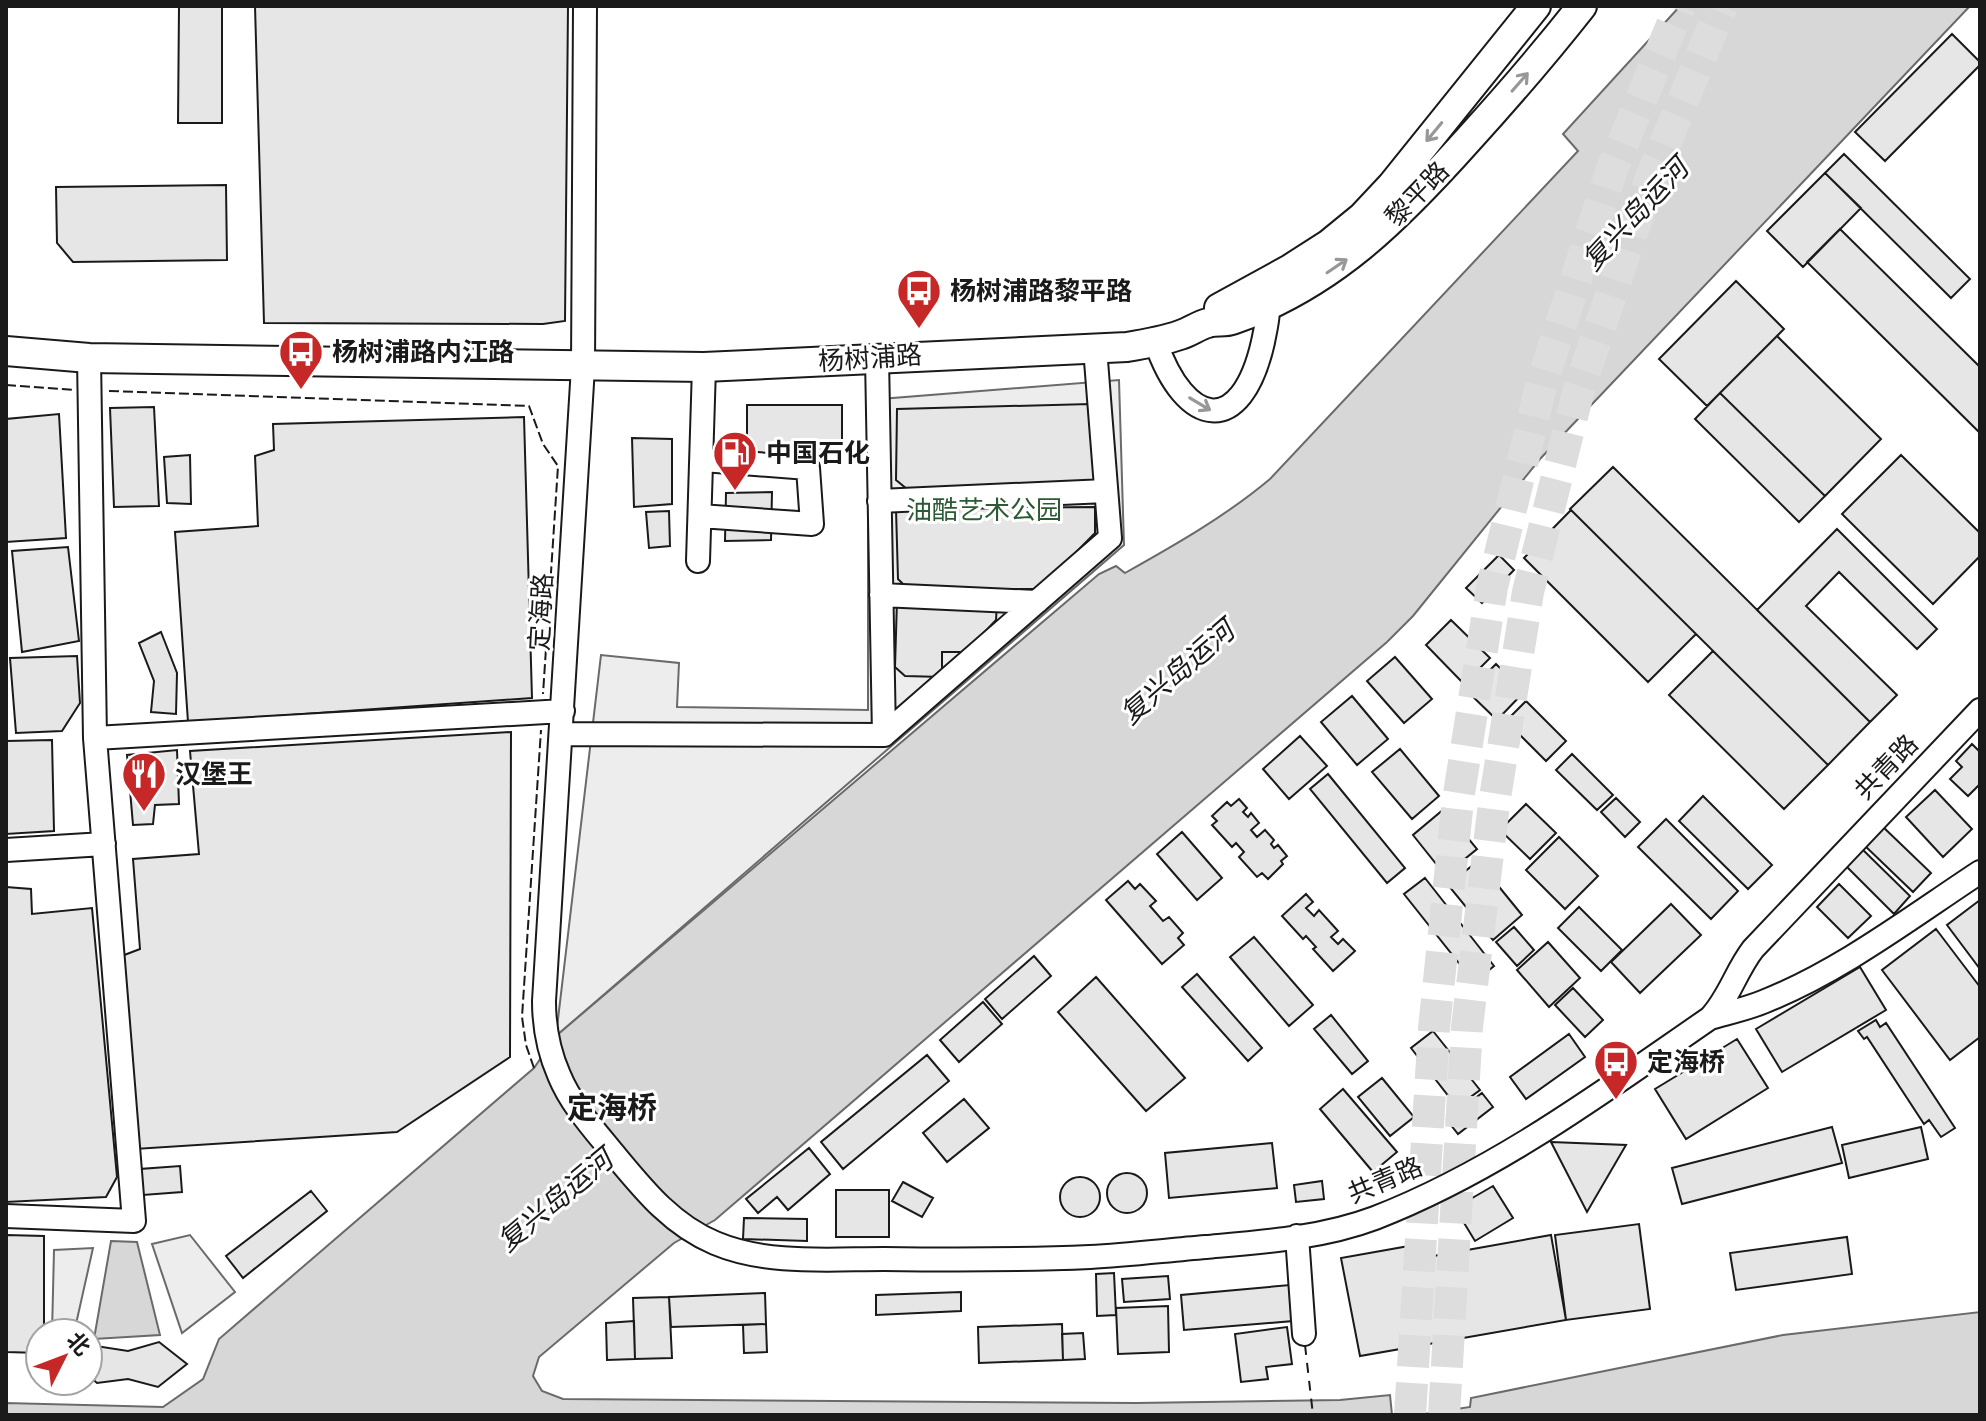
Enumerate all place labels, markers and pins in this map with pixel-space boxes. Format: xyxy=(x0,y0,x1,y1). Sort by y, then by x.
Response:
bus stop icon: 杨树浦路黎平路 xyxy=(895,267,943,330)
place label: 杨树浦路黎平路 xyxy=(950,276,1132,305)
bus stop icon: 杨树浦路内江路 xyxy=(277,328,325,391)
place label: 杨树浦路内江路 xyxy=(332,337,514,366)
fuel station icon: 中国石化 xyxy=(711,429,759,492)
place label: 中国石化 xyxy=(766,438,870,467)
restaurant icon: 汉堡王 xyxy=(120,750,168,813)
place label: 汉堡王 xyxy=(175,759,253,788)
bus stop icon: 定海桥 xyxy=(1592,1038,1640,1101)
place label: 定海桥 xyxy=(1647,1047,1725,1076)

